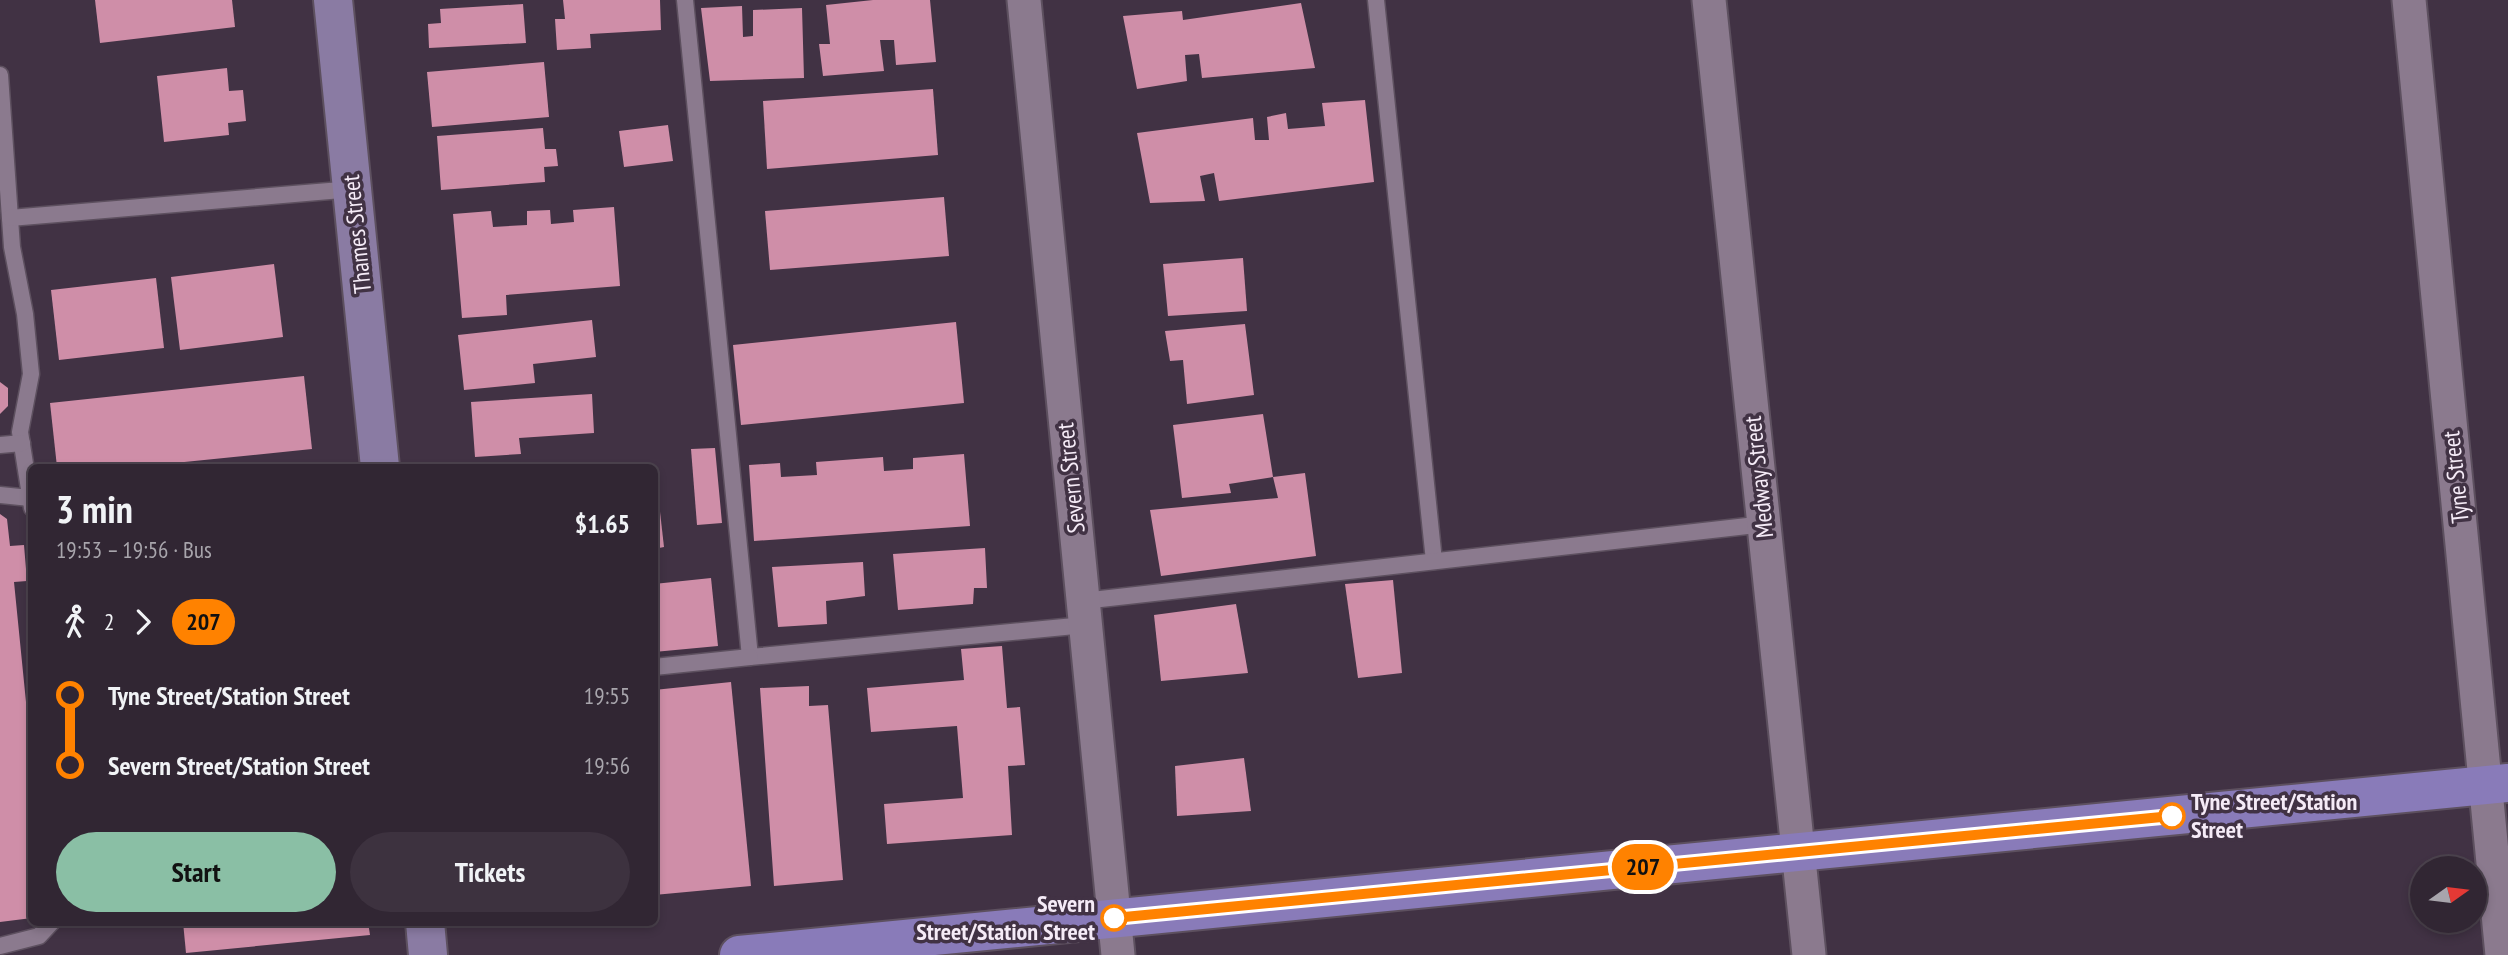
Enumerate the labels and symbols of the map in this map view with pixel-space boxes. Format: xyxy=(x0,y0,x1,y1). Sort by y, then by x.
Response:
street label: Thames Street xyxy=(335,173,378,295)
street label: Medway Street xyxy=(1737,414,1780,540)
street label: Severn Street xyxy=(1049,421,1092,535)
street label: Tyne Street xyxy=(2435,429,2476,525)
place label: Tyne Street/Station Street xyxy=(2191,786,2357,845)
marker: Tyne Street/Station Street xyxy=(2159,803,2185,829)
line badge: 207 xyxy=(1603,844,1683,890)
north arrow xyxy=(2410,856,2487,933)
place label: Severn Street/Station Street xyxy=(916,888,1095,947)
marker: Severn Street/Station Street xyxy=(1101,905,1127,931)

